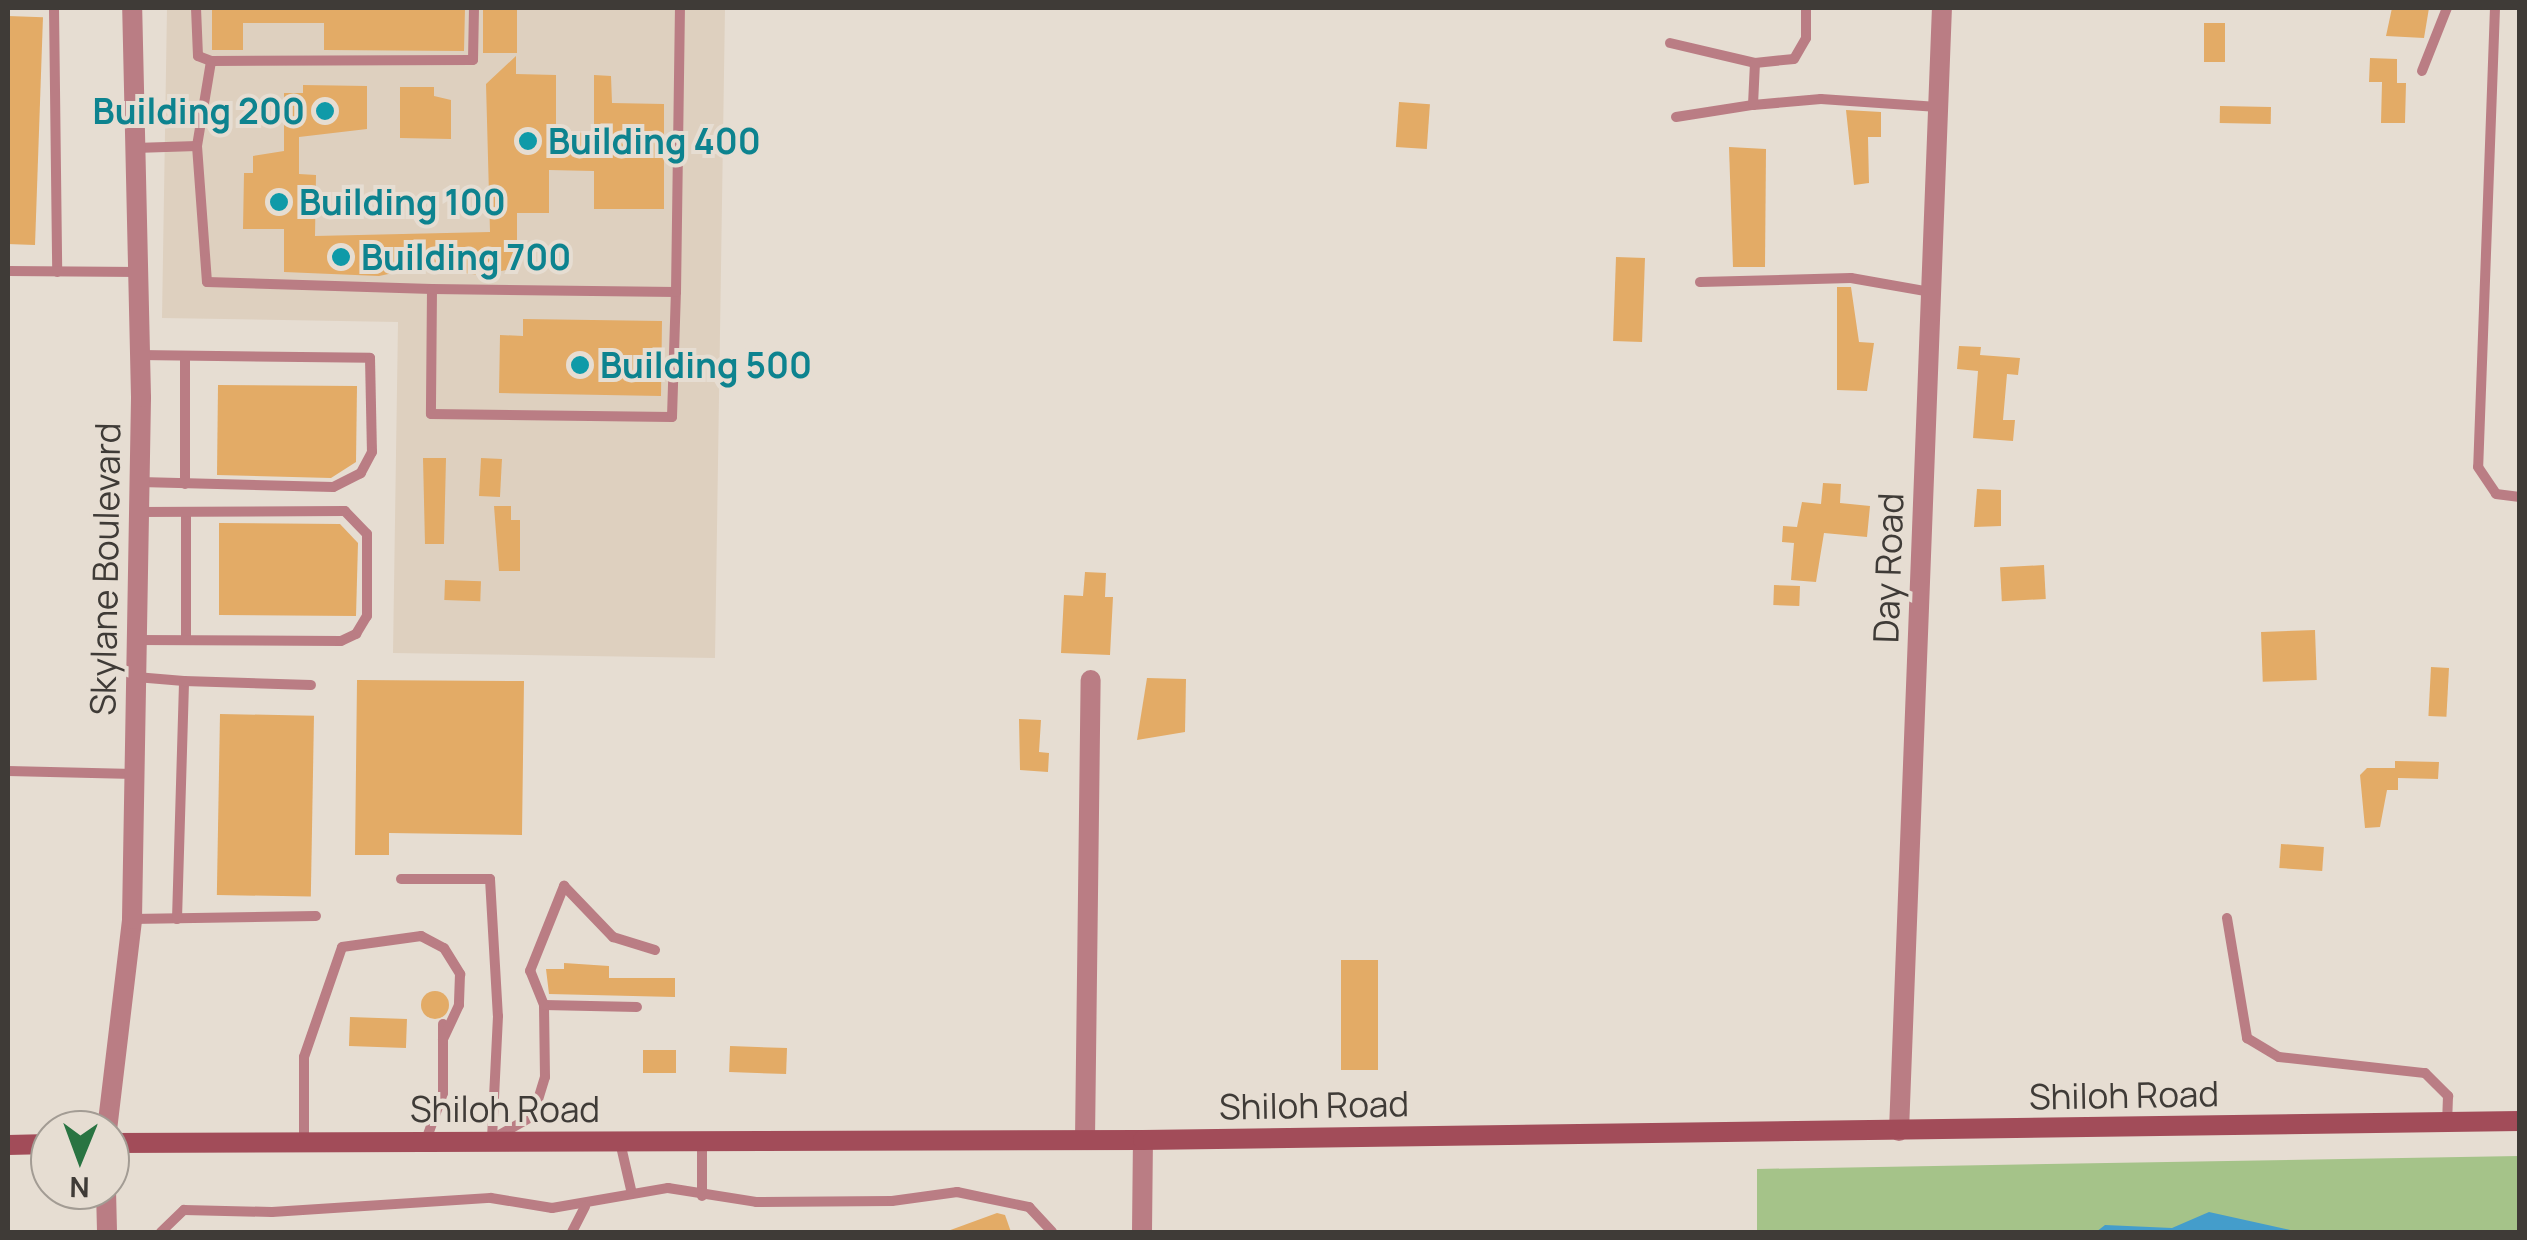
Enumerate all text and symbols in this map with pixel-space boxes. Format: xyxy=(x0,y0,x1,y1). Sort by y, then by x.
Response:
place label: Building 200 xyxy=(93,90,305,132)
marker: Building 200 xyxy=(314,100,336,122)
place label: Building 400 xyxy=(548,120,761,162)
marker: Building 400 xyxy=(517,130,539,152)
place label: Building 100 xyxy=(299,181,506,223)
marker: Building 100 xyxy=(268,191,290,213)
place label: Building 700 xyxy=(361,236,571,278)
marker: Building 700 xyxy=(330,246,352,268)
place label: Building 500 xyxy=(600,344,812,386)
marker: Building 500 xyxy=(569,354,591,376)
street label: Skylane Boulevard xyxy=(81,422,129,716)
street label: Day Road xyxy=(1864,492,1912,644)
street label: Shiloh Road xyxy=(2029,1072,2219,1118)
street label: Shiloh Road xyxy=(1219,1082,1409,1128)
street label: Shiloh Road xyxy=(410,1088,600,1130)
north arrow xyxy=(30,1110,130,1210)
text: N xyxy=(69,1169,90,1207)

